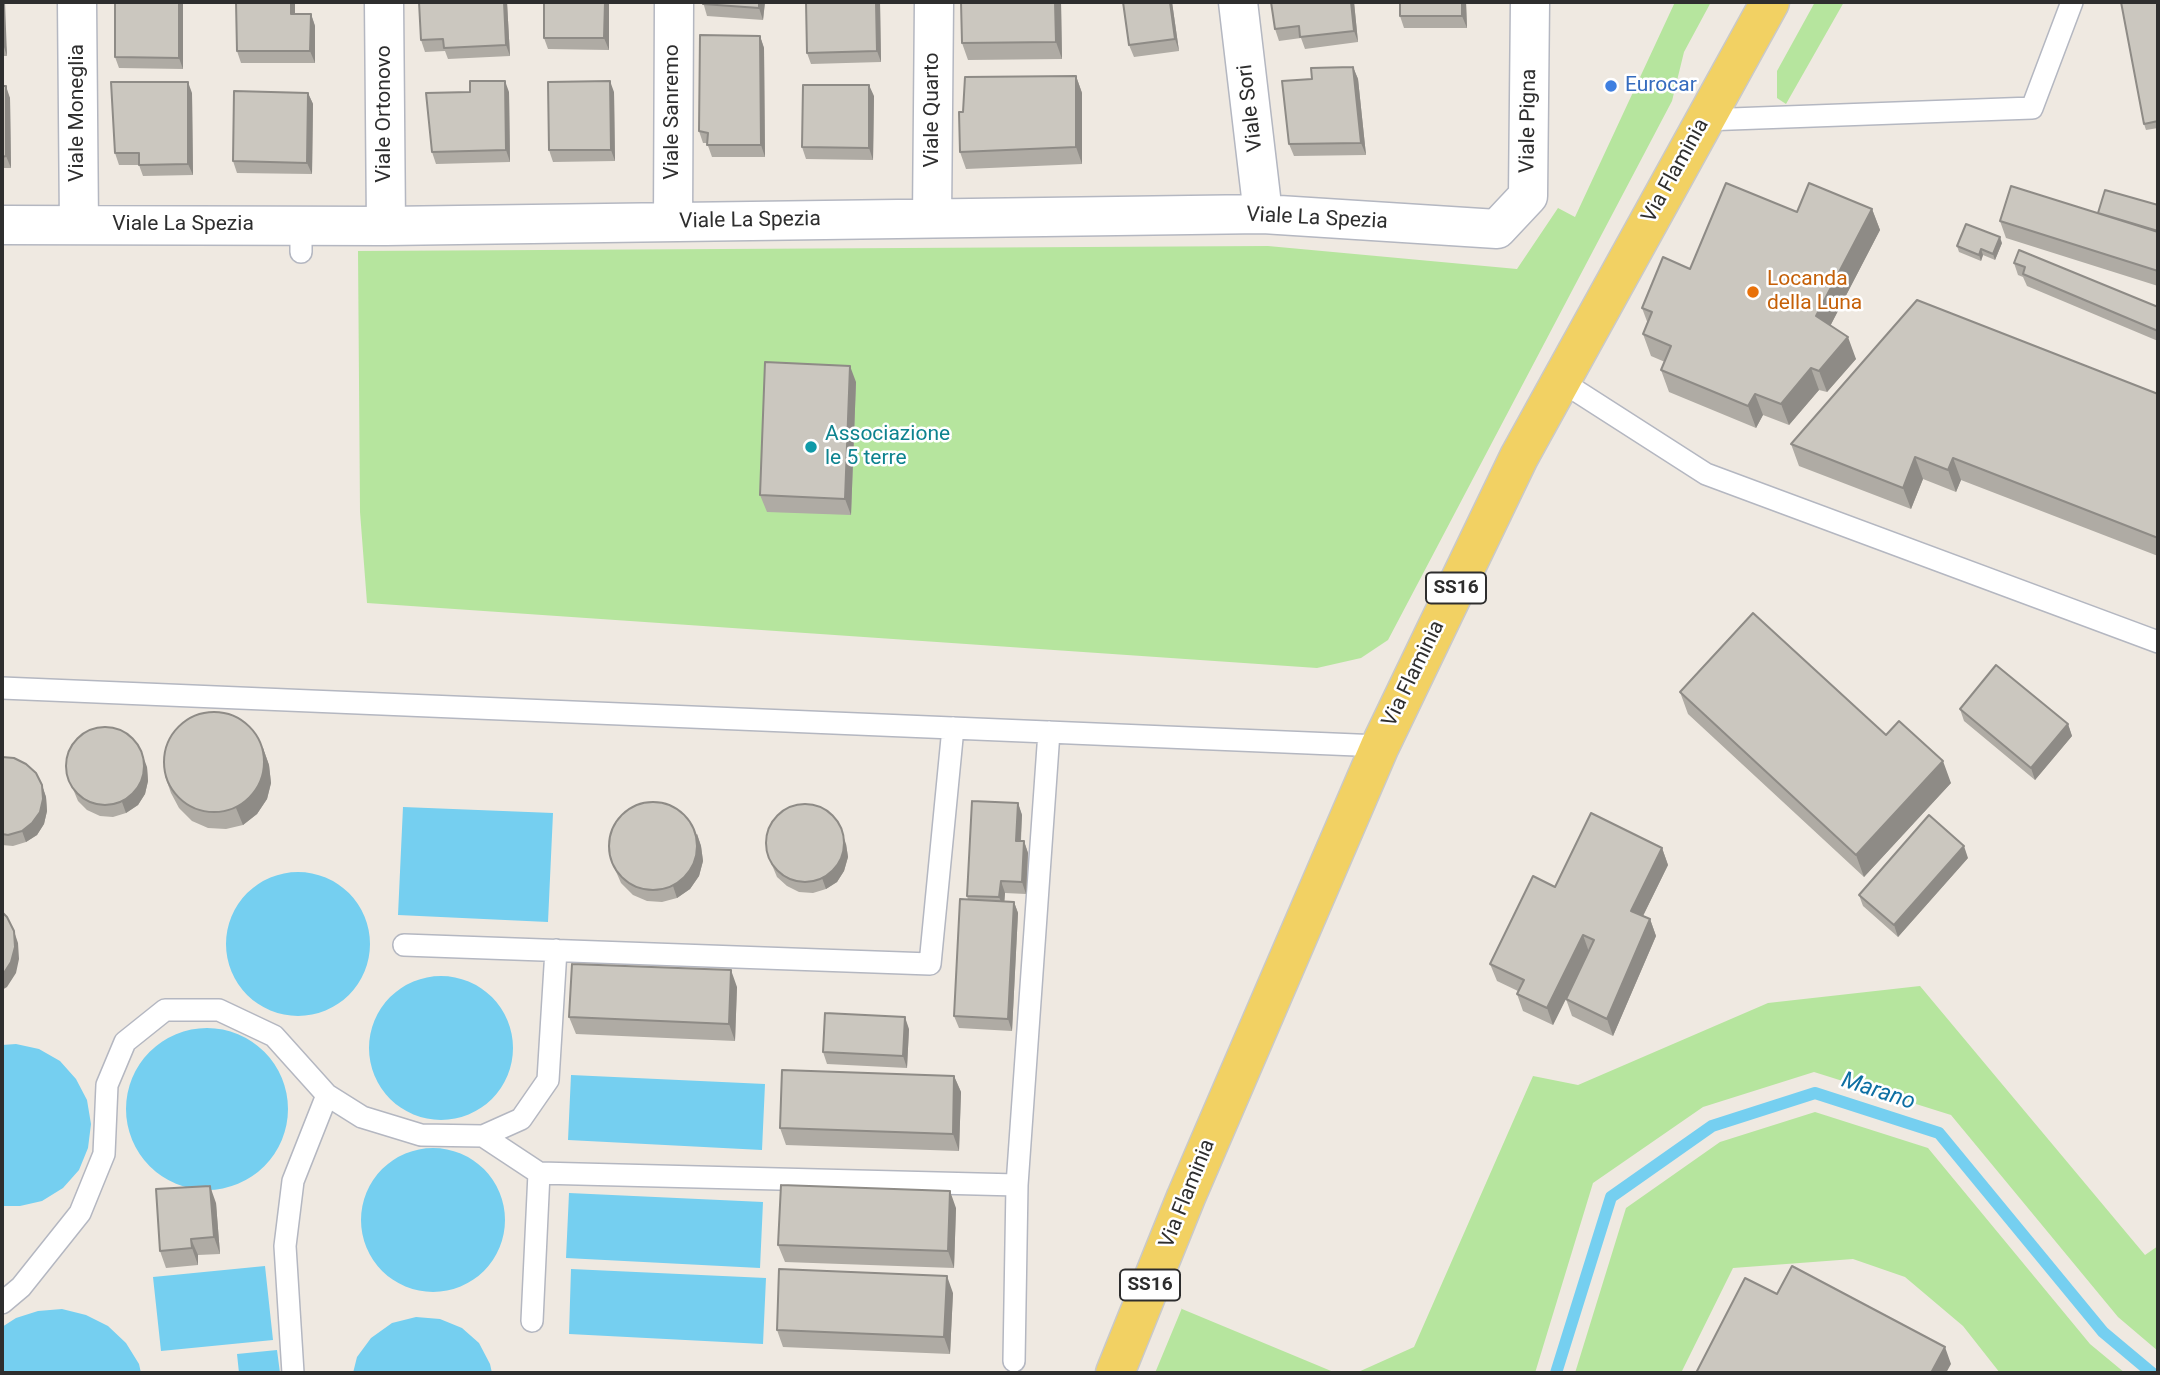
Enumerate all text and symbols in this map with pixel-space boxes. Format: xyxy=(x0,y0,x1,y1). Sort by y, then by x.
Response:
street label: Viale Moneglia xyxy=(65,44,91,182)
street label: Viale Sanremo xyxy=(660,44,686,180)
street label: Viale Ortonovo xyxy=(372,45,398,183)
street label: Viale Quarto xyxy=(920,52,946,168)
street label: Viale Sori xyxy=(1233,63,1269,153)
street label: Viale Pigna xyxy=(1515,69,1543,173)
place label: Eurocar xyxy=(1625,73,1697,99)
marker: Eurocar xyxy=(1603,78,1619,94)
street label: Via Flaminia xyxy=(1637,115,1715,227)
street label: Viale La Spezia xyxy=(1246,203,1388,235)
street label: Viale La Spezia xyxy=(679,207,821,235)
street label: Viale La Spezia xyxy=(112,212,254,238)
place label: Locanda della Luna xyxy=(1767,267,1862,317)
marker: Locanda della Luna xyxy=(1745,284,1761,300)
place label: Associazione le 5 terre xyxy=(825,422,950,472)
marker: Associazione le 5 terre xyxy=(803,439,819,455)
road number: SS16 xyxy=(1426,572,1486,604)
street label: Via Flaminia xyxy=(1377,617,1451,731)
water label: Marano xyxy=(1838,1067,1918,1117)
street label: Via Flaminia xyxy=(1155,1136,1221,1252)
road number: SS16 xyxy=(1120,1270,1180,1301)

